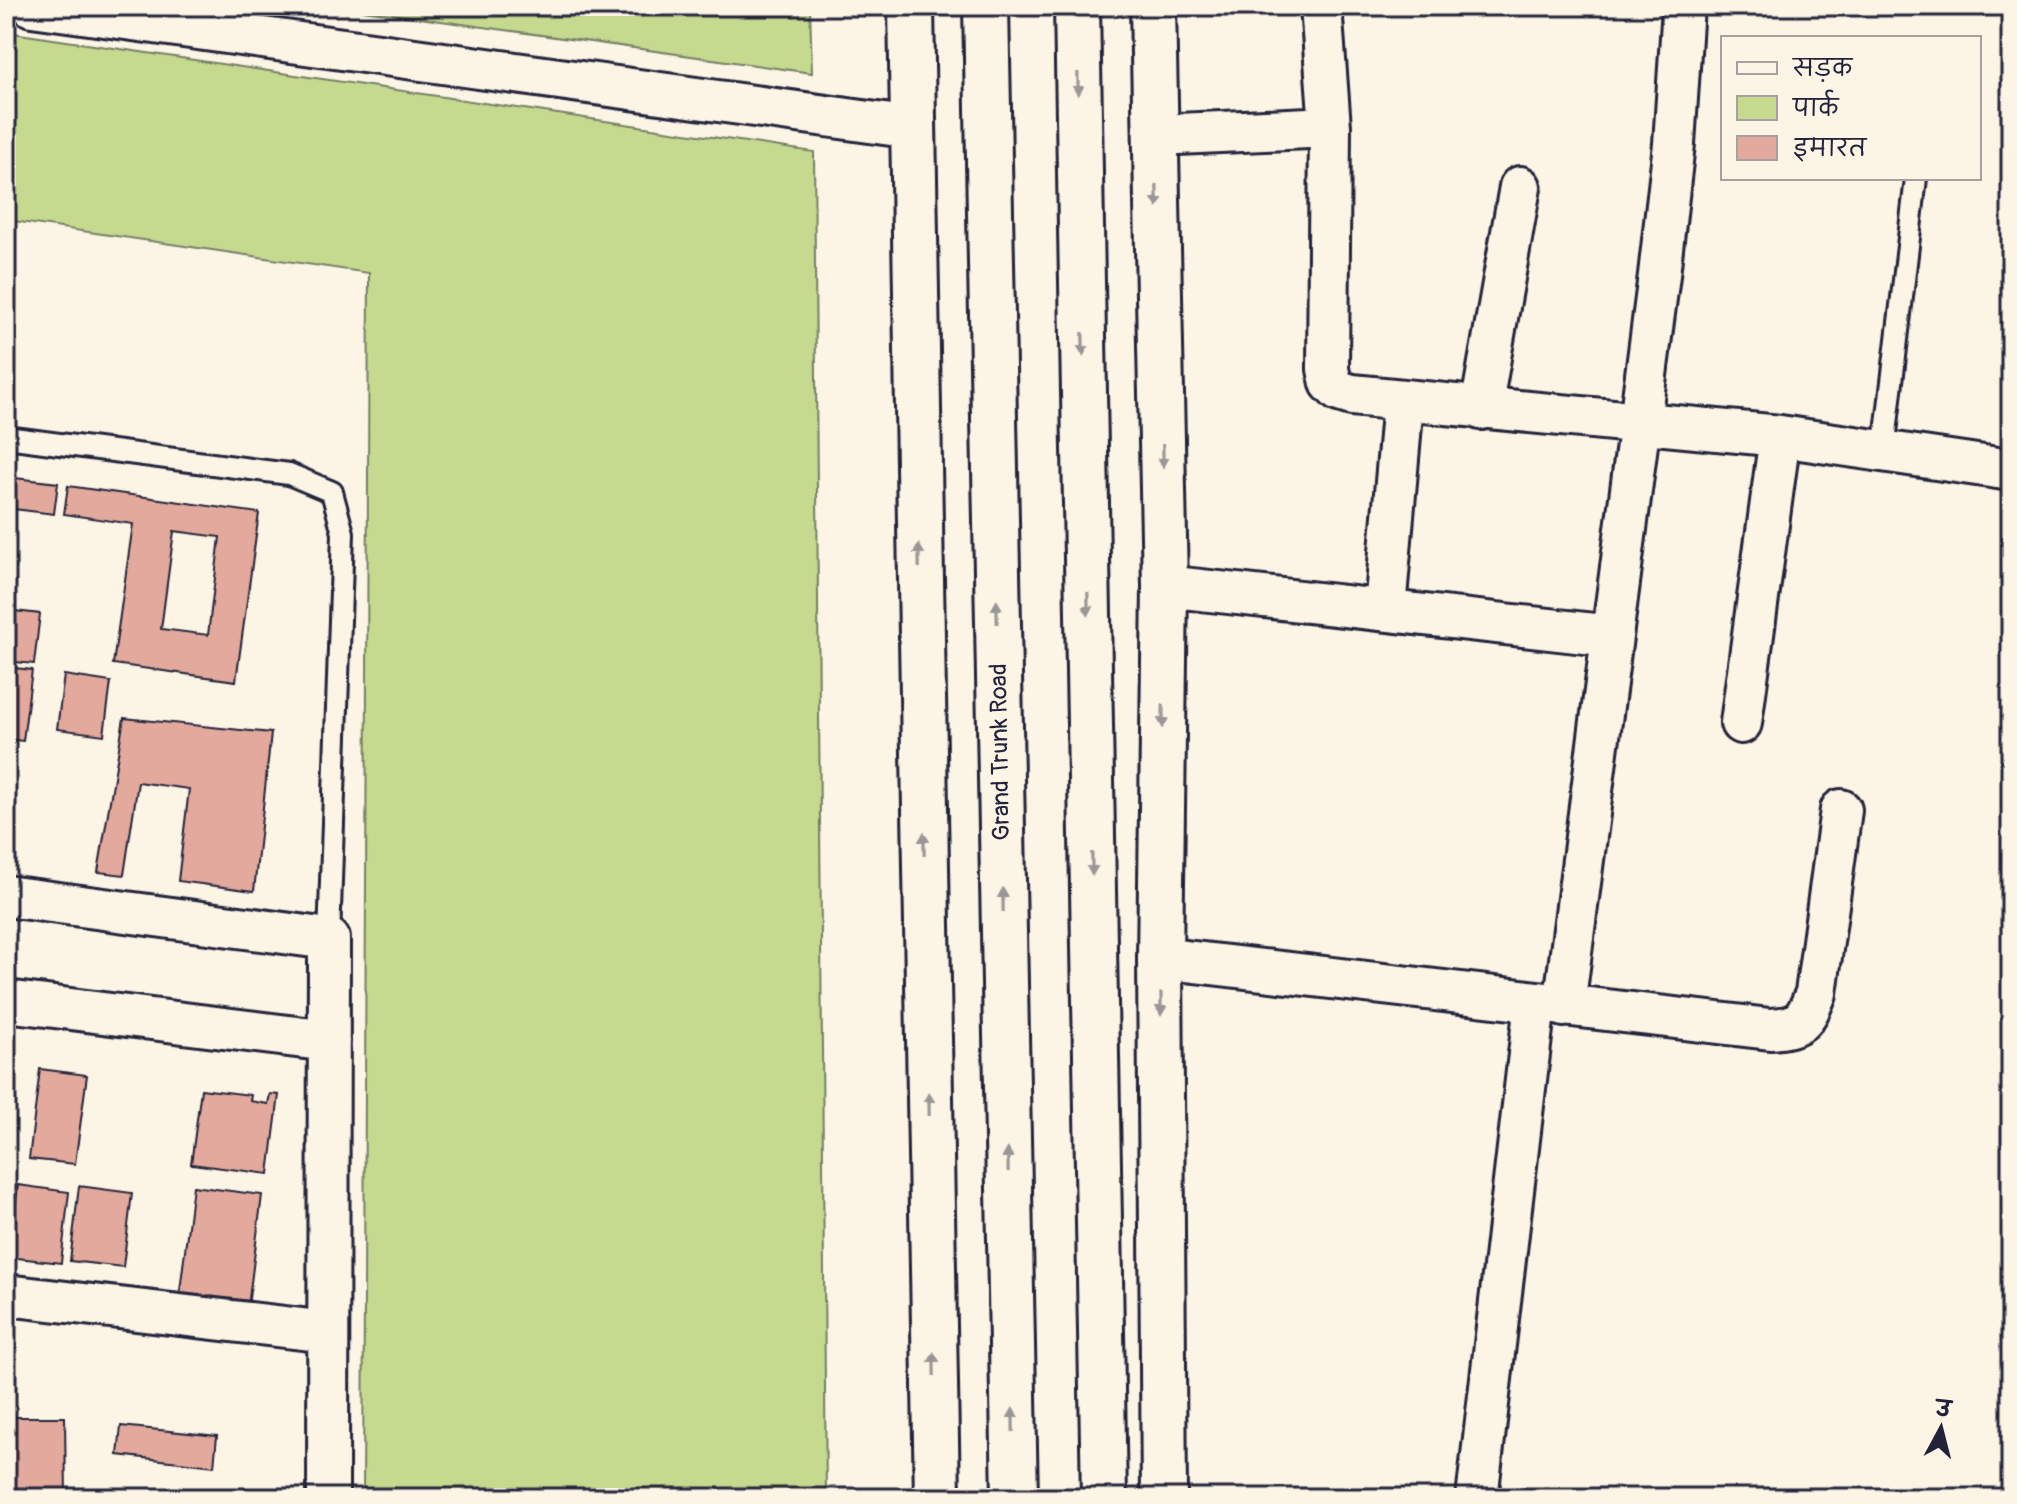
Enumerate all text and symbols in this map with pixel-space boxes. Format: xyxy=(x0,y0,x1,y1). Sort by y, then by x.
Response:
legend xyxy=(1721,36,1981,180)
text: सड़क xyxy=(1791,54,1854,83)
one-way arrow xyxy=(1072,72,1084,97)
text: पार्क xyxy=(1791,89,1840,123)
text: इमारत xyxy=(1793,134,1868,163)
one-way arrow xyxy=(1151,184,1164,209)
one-way arrow xyxy=(1077,332,1089,357)
one-way arrow xyxy=(1156,444,1169,469)
one-way arrow xyxy=(913,543,925,568)
one-way arrow xyxy=(1081,592,1094,617)
one-way arrow xyxy=(991,599,1004,624)
street label: Grand Trunk Road xyxy=(984,663,1016,841)
one-way arrow xyxy=(1157,704,1170,729)
one-way arrow xyxy=(918,831,931,856)
one-way arrow xyxy=(1086,852,1099,877)
one-way arrow xyxy=(997,887,1009,912)
one-way arrow xyxy=(1155,992,1167,1017)
one-way arrow xyxy=(923,1091,936,1116)
one-way arrow xyxy=(1002,1147,1014,1172)
one-way arrow xyxy=(928,1351,941,1376)
north arrow xyxy=(1901,1388,1981,1468)
text: उ xyxy=(1932,1394,1955,1424)
one-way arrow xyxy=(1007,1407,1019,1432)

